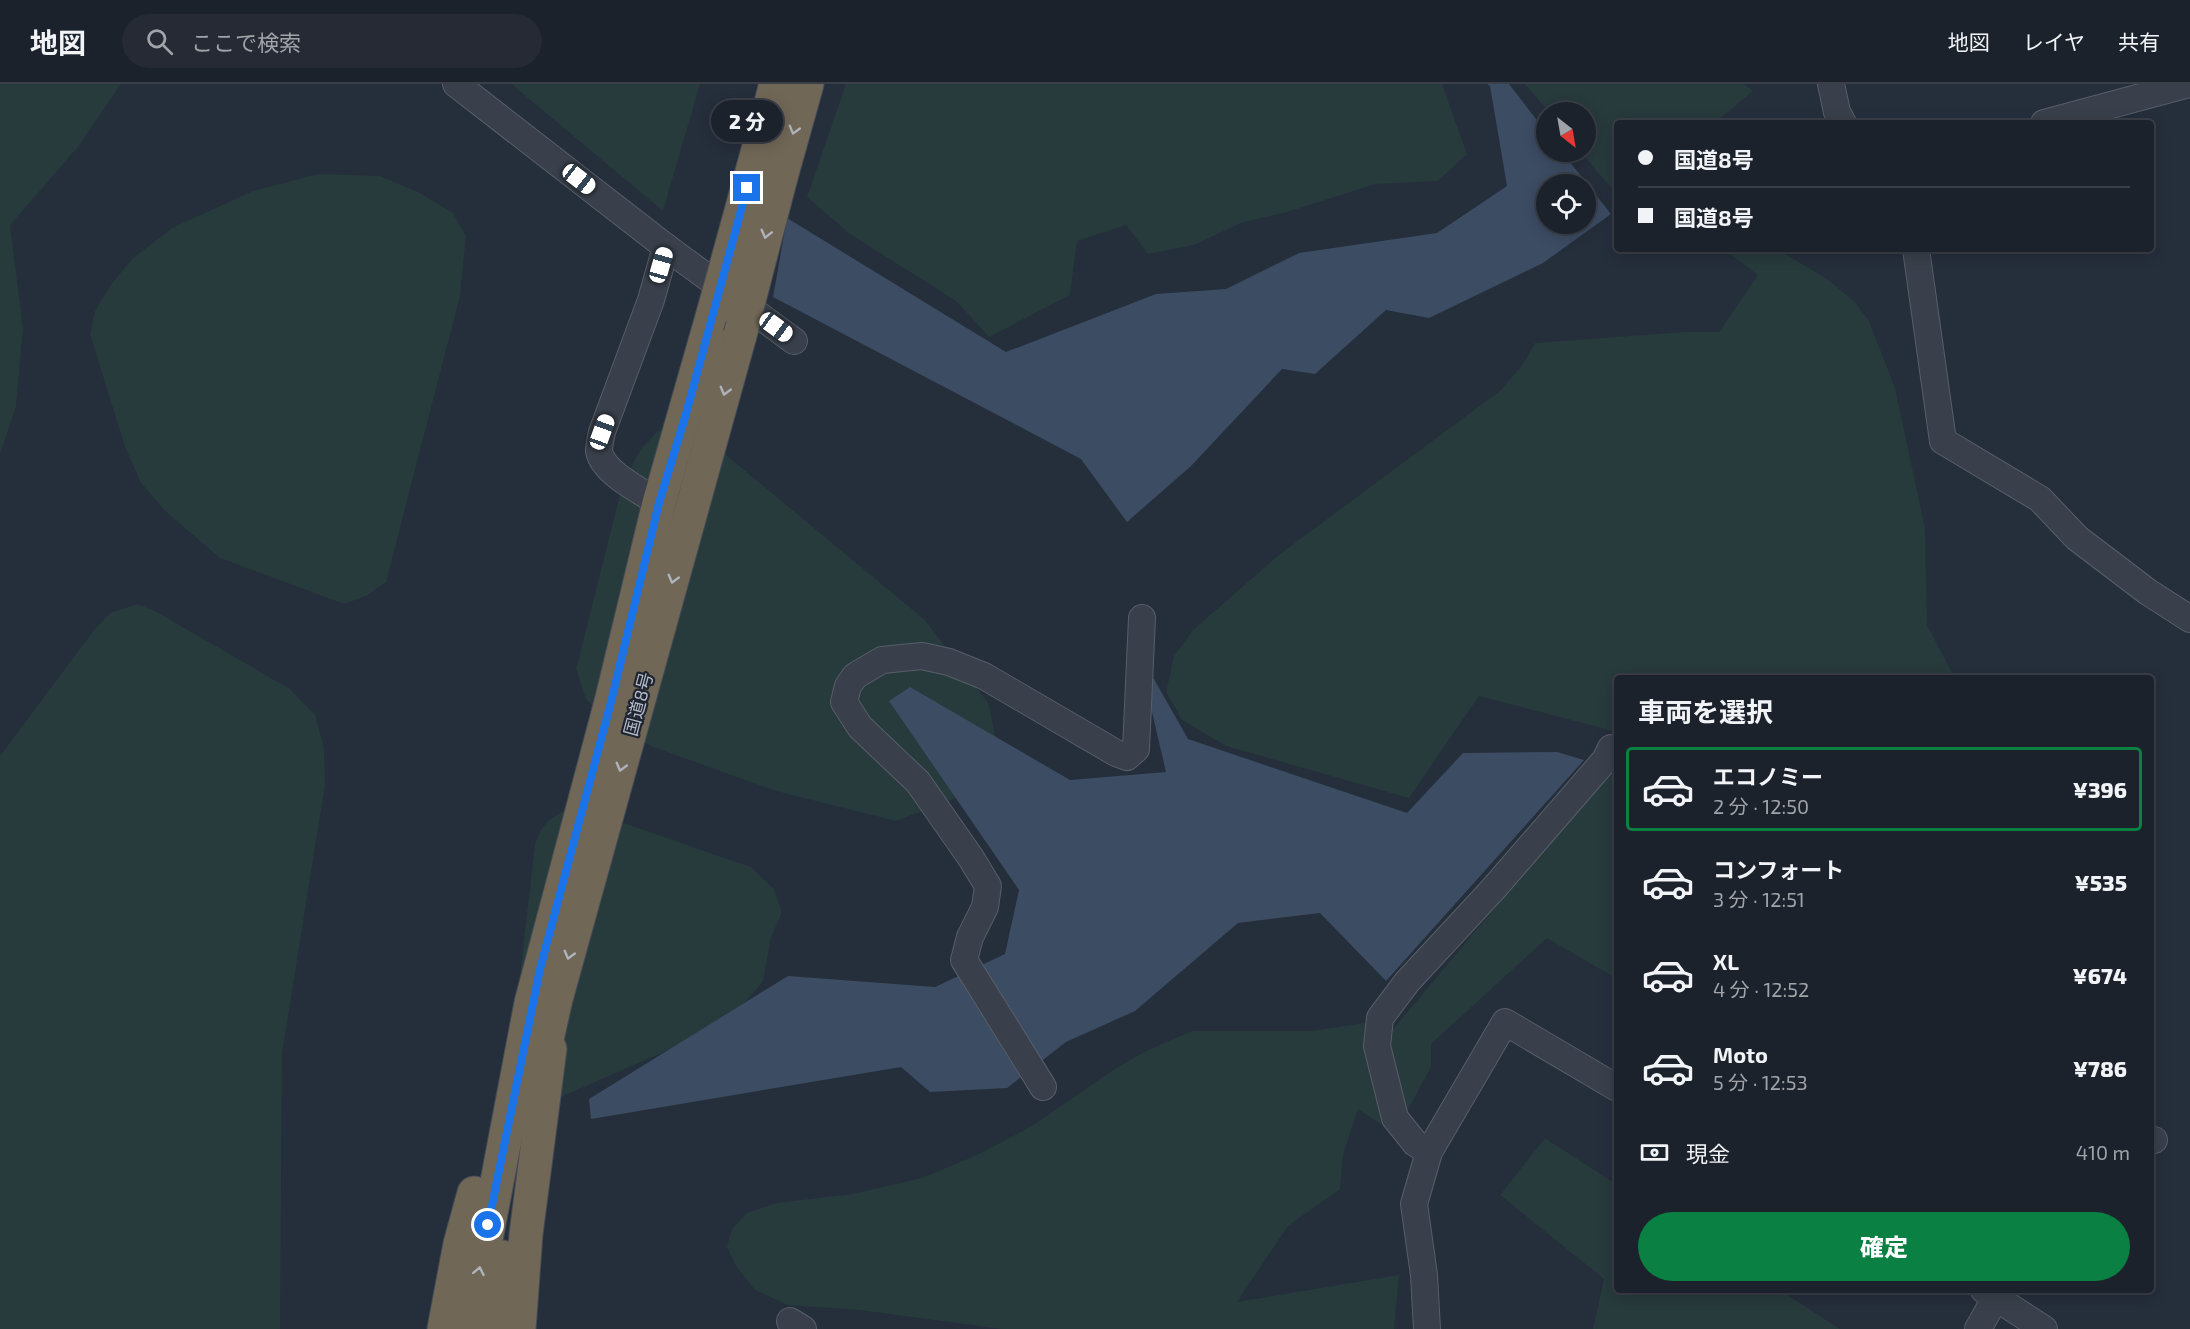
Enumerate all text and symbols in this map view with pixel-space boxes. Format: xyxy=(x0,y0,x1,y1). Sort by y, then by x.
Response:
search box xyxy=(122,14,542,68)
text: 地図 xyxy=(30,25,86,59)
icon: search xyxy=(143,25,176,58)
text: ここで検索 xyxy=(191,29,301,55)
text: 地図 xyxy=(1948,29,1990,54)
text: レイヤ xyxy=(2023,29,2085,54)
text: 共有 xyxy=(2118,29,2160,54)
callout: 2 分 xyxy=(711,101,783,143)
north arrow xyxy=(1536,102,1596,162)
map controls xyxy=(1536,102,1596,234)
text: 2 分 xyxy=(729,109,765,133)
one-way arrow xyxy=(788,125,801,135)
text: 国道8号 xyxy=(1674,146,1754,172)
car xyxy=(559,161,599,197)
route end xyxy=(733,174,760,201)
button: locate xyxy=(1536,174,1596,234)
text: 国道8号 xyxy=(1674,204,1754,230)
one-way arrow xyxy=(761,228,774,238)
car xyxy=(647,245,675,285)
car xyxy=(756,309,796,345)
one-way arrow xyxy=(720,385,732,396)
car xyxy=(587,412,617,452)
one-way arrow xyxy=(668,573,680,584)
street label: 国道8号 xyxy=(619,670,657,738)
text: 車両を選択 xyxy=(1638,695,1773,727)
one-way arrow xyxy=(615,762,628,772)
icon: car xyxy=(1641,762,1695,816)
text: エコノミー xyxy=(1713,763,1823,789)
text: ¥396 xyxy=(2073,776,2127,802)
text: 2 分 · 12:50 xyxy=(1713,794,1809,818)
icon: car xyxy=(1641,855,1695,909)
text: コンフォート xyxy=(1713,856,1844,882)
text: ¥535 xyxy=(2075,869,2127,895)
text: 3 分 · 12:51 xyxy=(1713,887,1805,911)
icon: car xyxy=(1641,948,1695,1002)
text: XL xyxy=(1713,948,1739,974)
one-way arrow xyxy=(563,950,576,960)
text: ¥674 xyxy=(2073,962,2127,988)
text: 4 分 · 12:52 xyxy=(1713,977,1809,1001)
icon: car xyxy=(1641,1041,1695,1095)
text: Moto xyxy=(1713,1041,1768,1067)
text: ¥786 xyxy=(2073,1055,2127,1081)
text: 5 分 · 12:53 xyxy=(1713,1070,1808,1094)
icon: cash xyxy=(1638,1136,1671,1169)
text: 現金 xyxy=(1686,1140,1730,1166)
text: 410 m xyxy=(2076,1140,2130,1164)
route start xyxy=(474,1211,501,1238)
button: 確定 xyxy=(1638,1212,2130,1281)
one-way arrow xyxy=(472,1267,485,1277)

